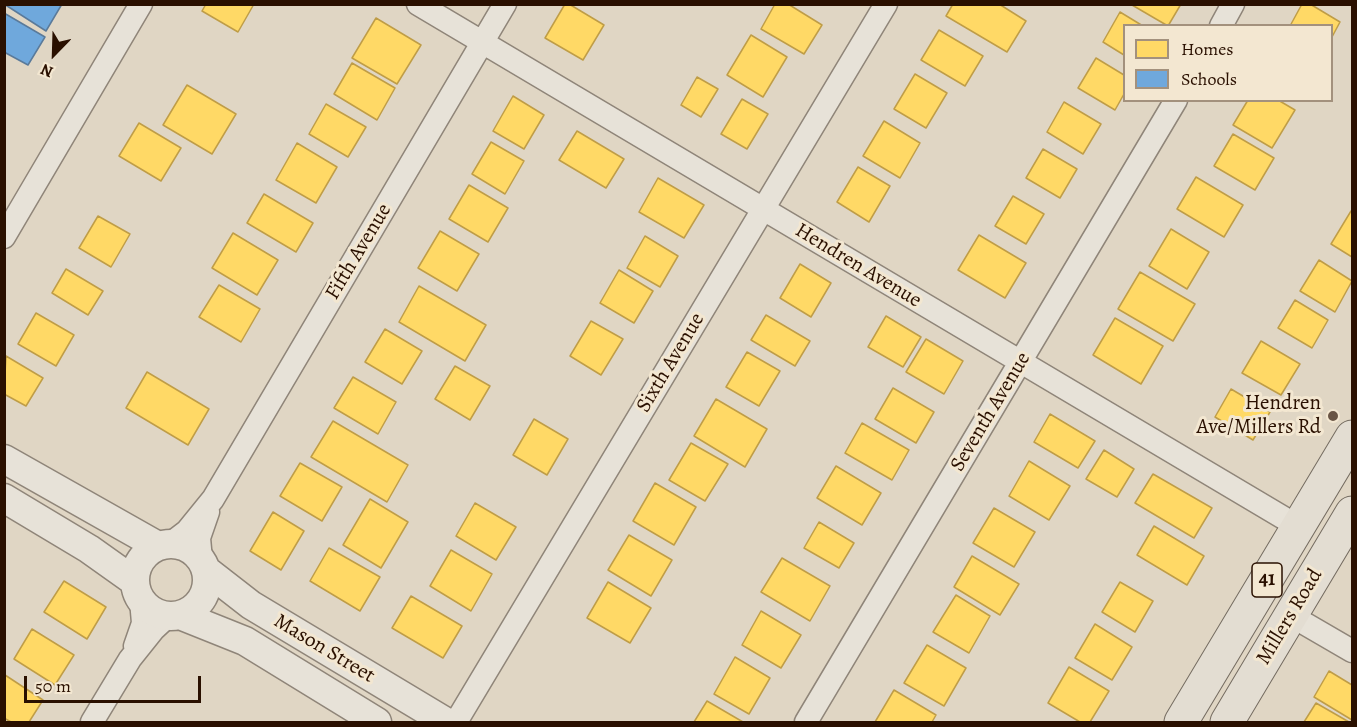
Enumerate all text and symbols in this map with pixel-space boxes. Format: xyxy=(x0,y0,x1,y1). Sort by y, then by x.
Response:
north arrow xyxy=(24,24,84,84)
legend xyxy=(1123,24,1333,102)
text: Homes xyxy=(1181,37,1233,61)
text: N xyxy=(37,58,57,83)
text: Schools xyxy=(1181,67,1237,91)
street label: Fifth Avenue xyxy=(320,199,398,305)
street label: Hendren Avenue xyxy=(790,218,926,314)
street label: Sixth Avenue xyxy=(631,309,711,417)
street label: Seventh Avenue xyxy=(945,348,1037,476)
place label: Hendren Ave/Millers Rd xyxy=(1197,391,1321,441)
marker: Hendren Ave/Millers Rd xyxy=(1326,409,1340,423)
road number: 41 xyxy=(1252,563,1282,597)
street label: Millers Road xyxy=(1252,564,1328,670)
street label: Mason Street xyxy=(269,609,379,689)
scale bar xyxy=(27,664,204,702)
text: 50 m xyxy=(35,674,71,698)

